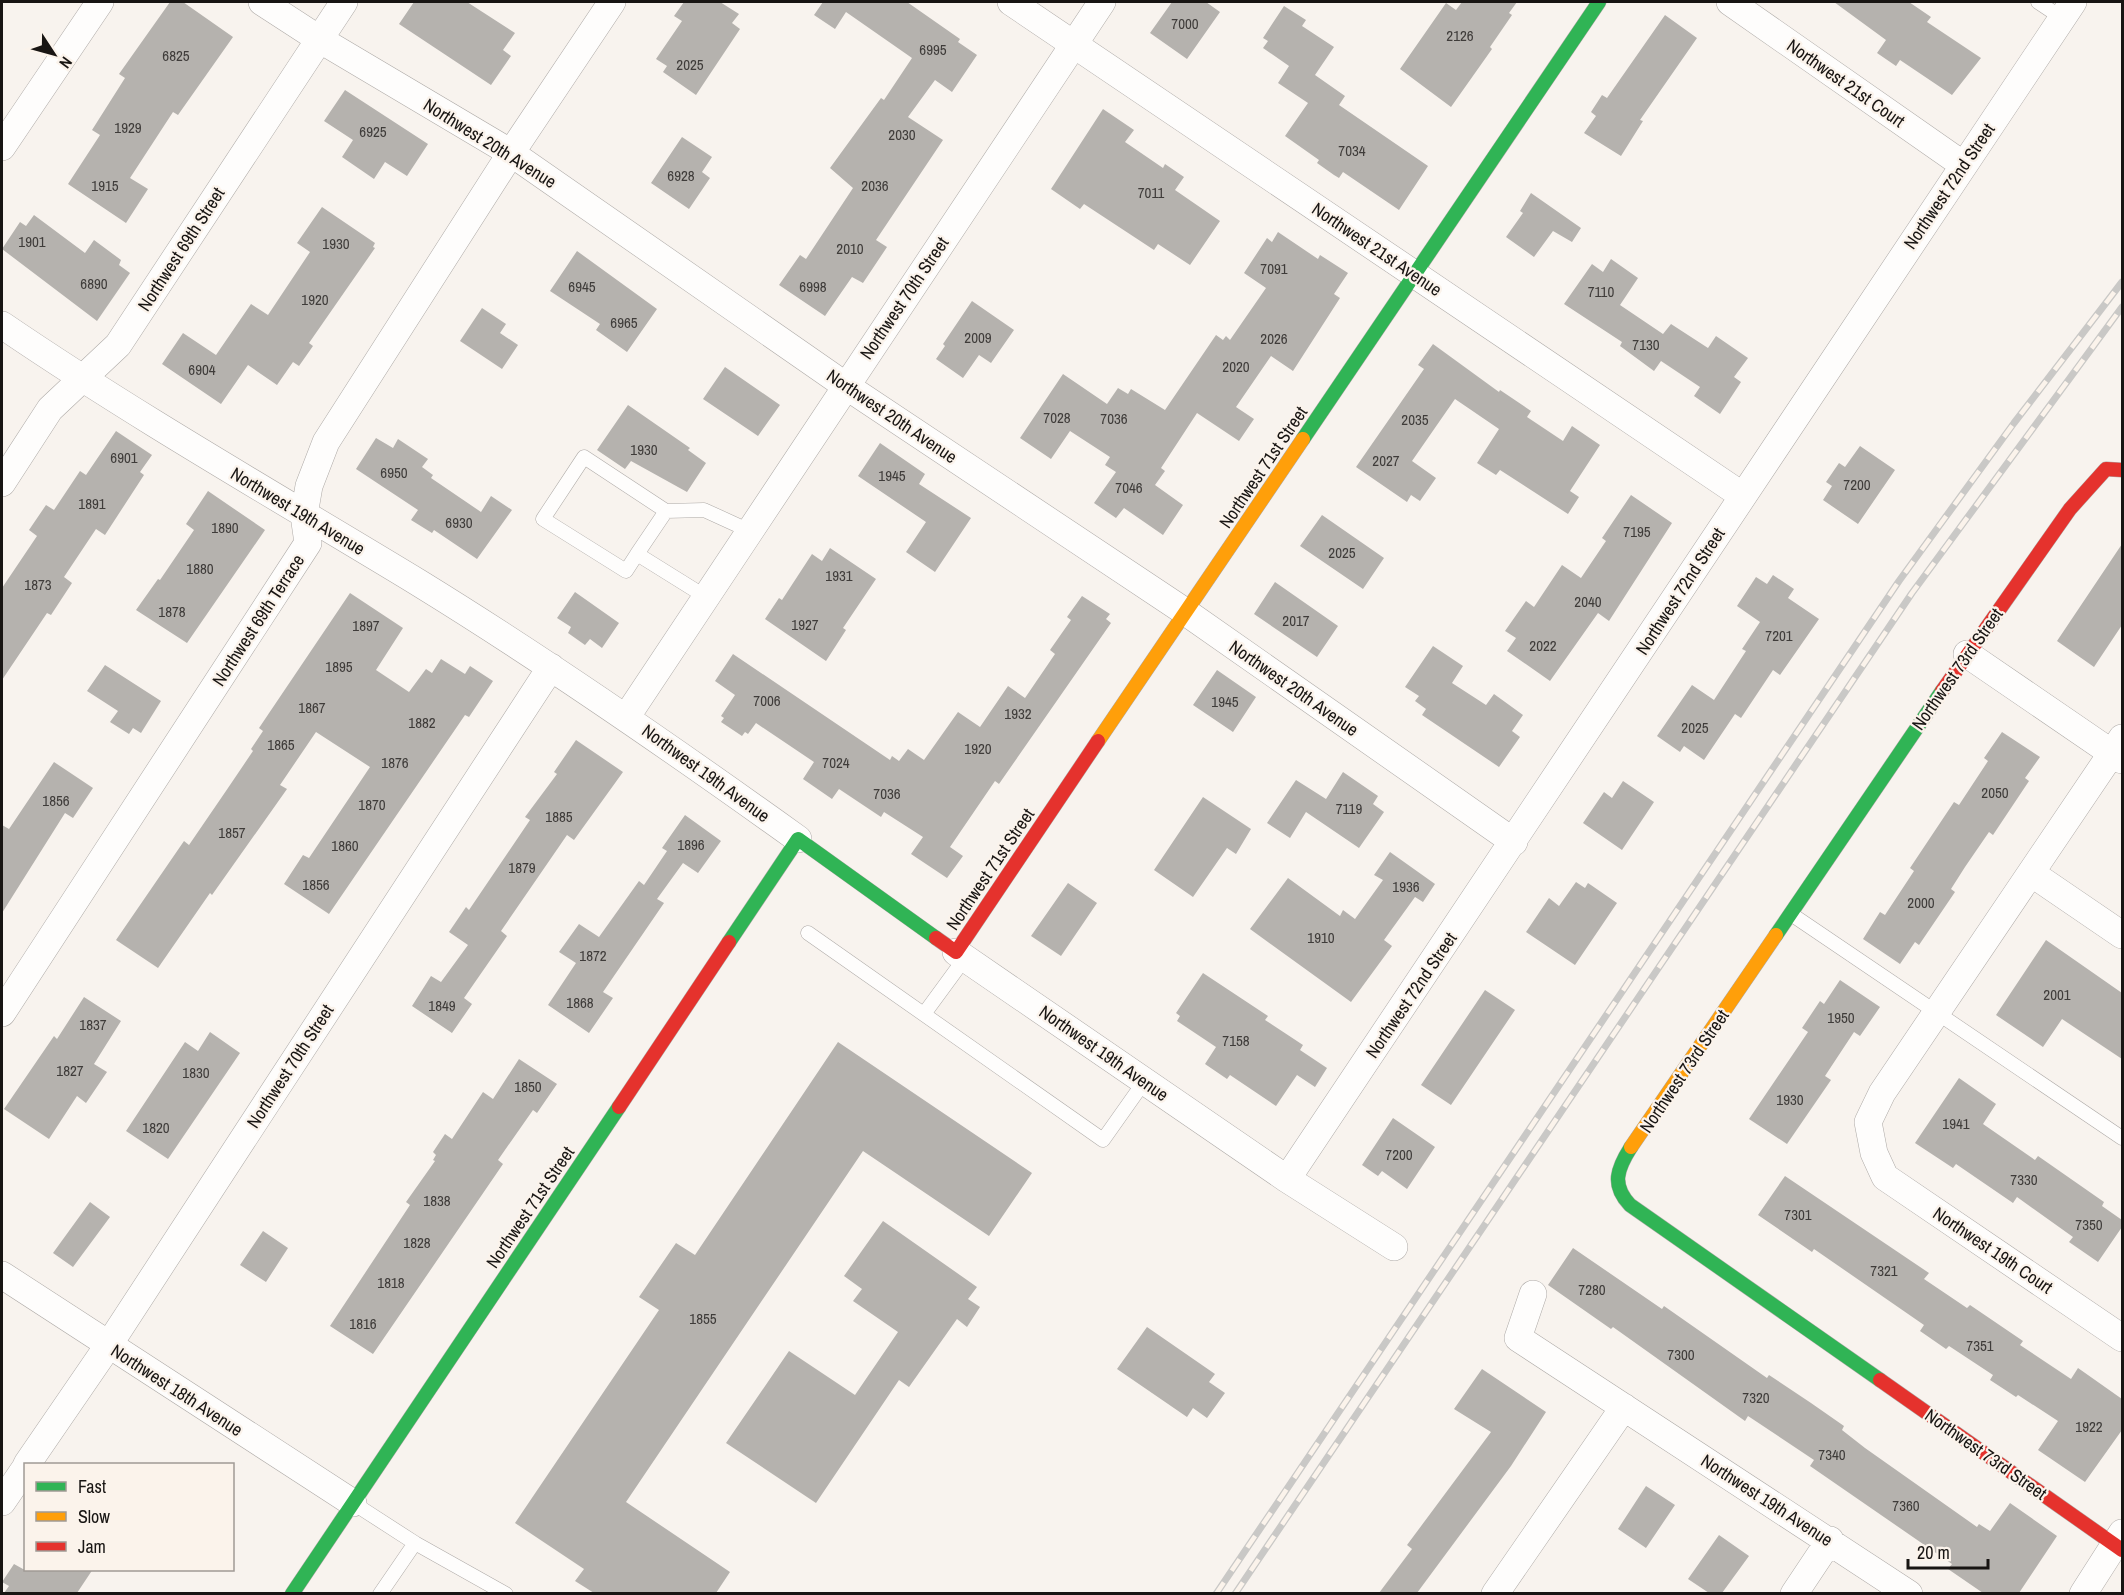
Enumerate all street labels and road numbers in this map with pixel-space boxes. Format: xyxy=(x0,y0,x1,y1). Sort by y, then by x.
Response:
street label: Northwest 21st Court xyxy=(1782,33,1910,133)
street label: Northwest 20th Avenue xyxy=(419,92,561,194)
street label: Northwest 72nd Street xyxy=(1898,118,2000,254)
street label: Northwest 69th Street xyxy=(132,182,230,316)
street label: Northwest 21st Avenue xyxy=(1307,196,1447,302)
street label: Northwest 70th Street xyxy=(854,232,954,364)
street label: Northwest 20th Avenue xyxy=(822,363,962,469)
street label: Northwest 71st Street xyxy=(1213,401,1313,533)
street label: Northwest 19th Avenue xyxy=(226,461,370,561)
street label: Northwest 72nd Street xyxy=(1630,523,1730,659)
street label: Northwest 69th Terrace xyxy=(206,549,310,691)
street label: Northwest 73rd Street xyxy=(1906,603,2008,735)
street label: Northwest 20th Avenue xyxy=(1224,634,1364,742)
street label: Northwest 19th Avenue xyxy=(637,718,775,828)
street label: Northwest 71st Street xyxy=(940,803,1040,935)
street label: Northwest 72nd Street xyxy=(1360,927,1462,1063)
street label: Northwest 70th Street xyxy=(241,999,339,1133)
street label: Northwest 19th Avenue xyxy=(1034,999,1174,1107)
street label: Northwest 73rd Street xyxy=(1633,1004,1735,1138)
street label: Northwest 71st Street xyxy=(480,1141,580,1273)
street label: Northwest 19th Court xyxy=(1928,1201,2058,1299)
street label: Northwest 18th Avenue xyxy=(106,1338,248,1442)
street label: Northwest 73rd Street xyxy=(1920,1403,2052,1505)
street label: Northwest 19th Avenue xyxy=(1696,1448,1838,1552)

